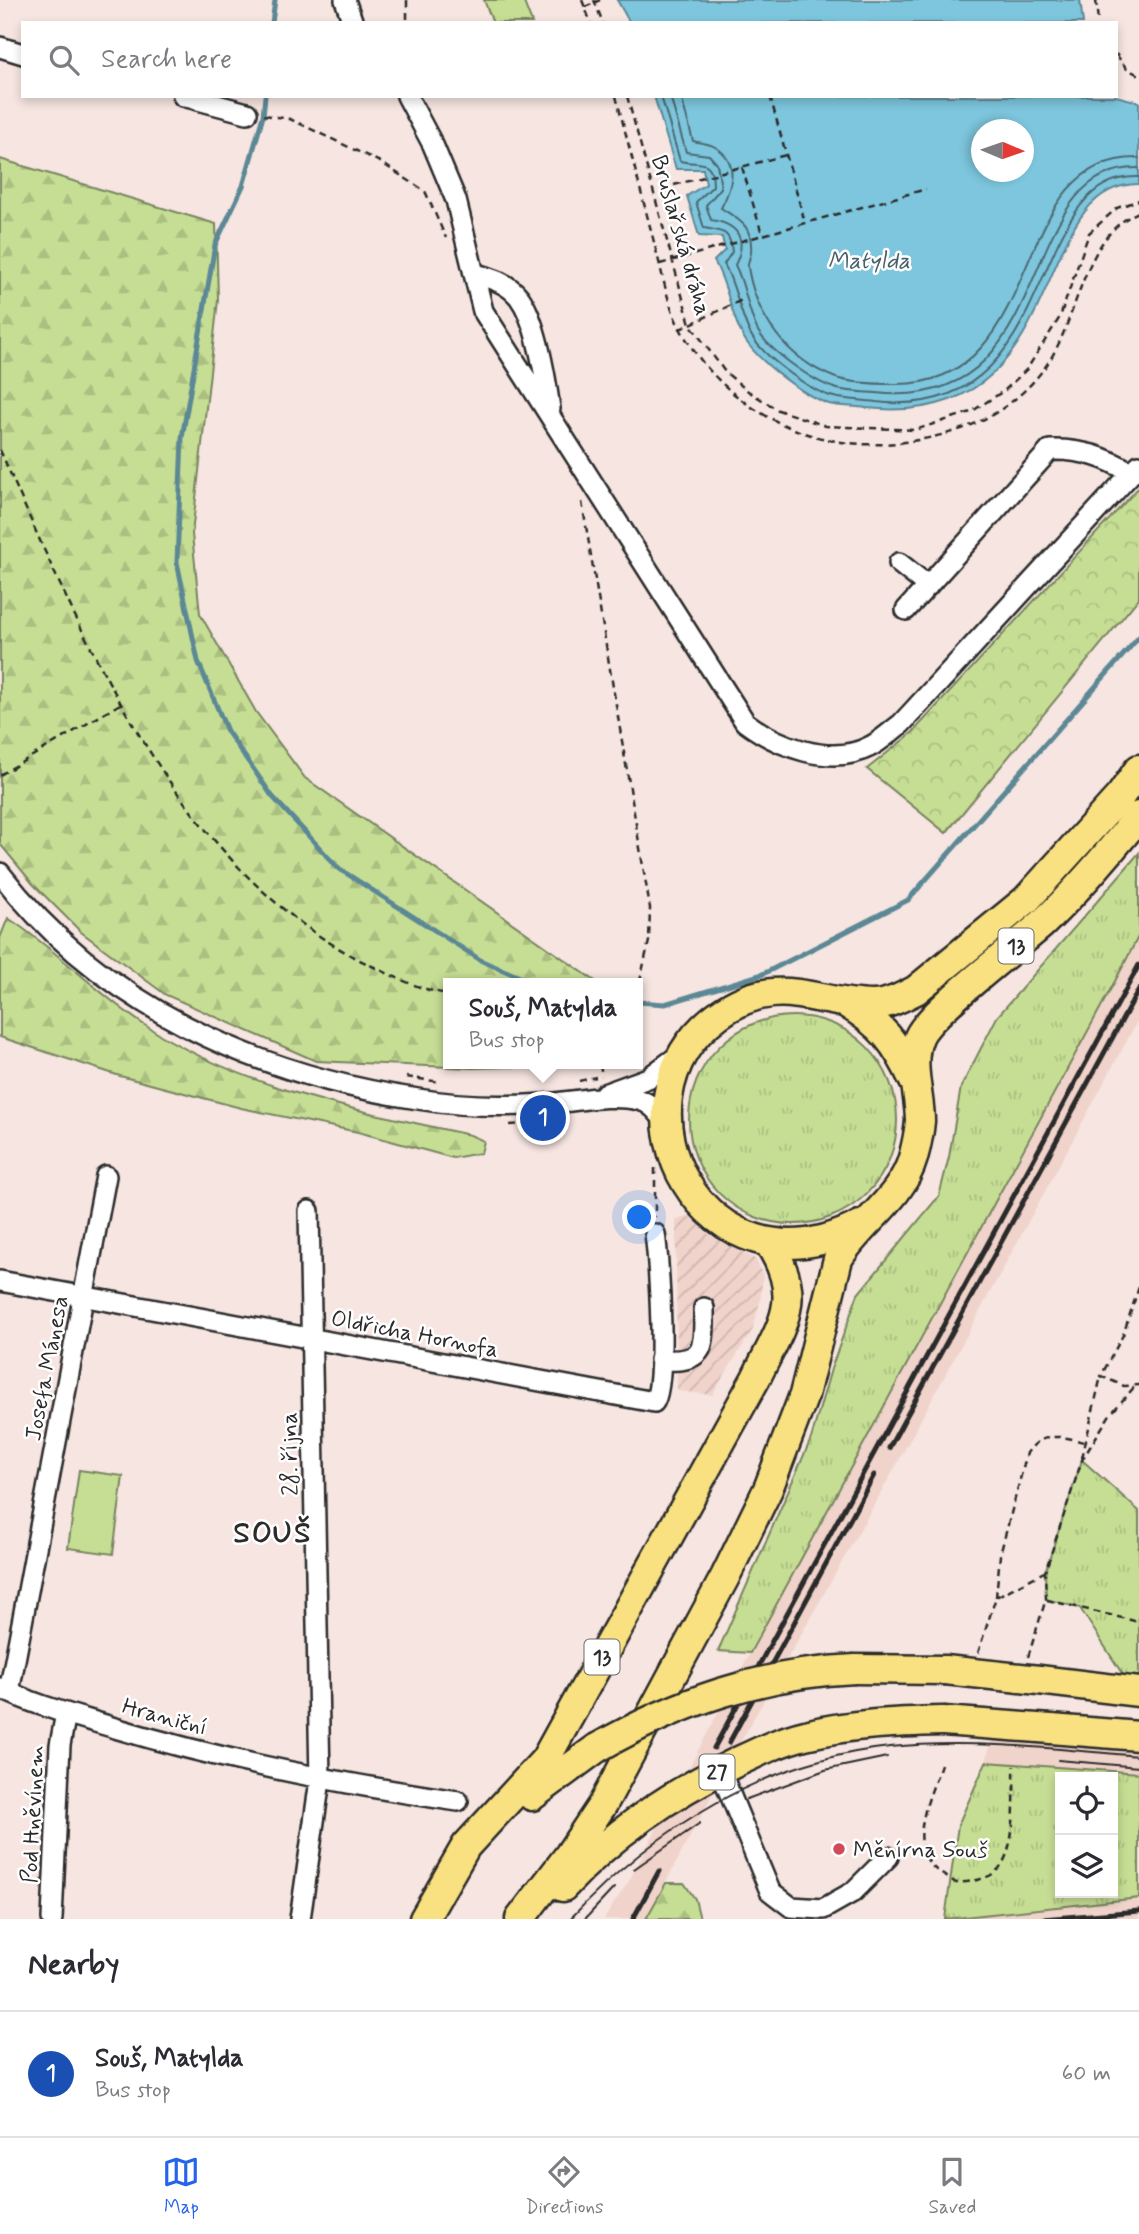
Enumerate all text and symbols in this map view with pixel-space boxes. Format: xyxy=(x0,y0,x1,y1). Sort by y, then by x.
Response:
search box xyxy=(21,21,1118,98)
icon: search xyxy=(45,41,83,79)
text: Search here xyxy=(101,43,232,77)
north arrow xyxy=(971,119,1034,182)
street label: Bruslařská dráha xyxy=(643,152,717,319)
water label: Matylda xyxy=(828,246,910,277)
road number: 13 xyxy=(998,928,1034,964)
popup xyxy=(443,978,643,1069)
text: Souš, Matylda xyxy=(469,992,617,1026)
text: Bus stop xyxy=(469,1026,545,1056)
pin: 1 xyxy=(520,1092,566,1144)
your location xyxy=(622,1200,656,1234)
street label: Josefa Mánesa xyxy=(19,1293,77,1443)
street label: Oldřicha Hornofa xyxy=(328,1304,501,1366)
street label: 28. října xyxy=(275,1412,307,1496)
district label: SOUŠ xyxy=(233,1514,313,1553)
road number: 13 xyxy=(584,1640,620,1674)
street label: Hraniční xyxy=(119,1692,210,1744)
street label: Pod Hněvínem xyxy=(15,1744,53,1884)
road number: 27 xyxy=(700,1754,734,1790)
map controls xyxy=(1055,1772,1118,1898)
button: locate xyxy=(1055,1772,1118,1835)
button: layers xyxy=(1055,1835,1118,1898)
place label: Měnírna Souš xyxy=(853,1836,988,1866)
marker: Měnírna Souš xyxy=(831,1841,847,1857)
text: Nearby xyxy=(28,1945,119,1984)
text: Souš, Matylda xyxy=(95,2042,244,2076)
text: 1 xyxy=(46,2059,56,2089)
text: 60 m xyxy=(1062,2059,1111,2089)
text: Bus stop xyxy=(95,2076,171,2106)
tab: Map xyxy=(162,2153,200,2220)
tab: Directions xyxy=(525,2153,604,2220)
tab: Saved xyxy=(928,2153,976,2220)

